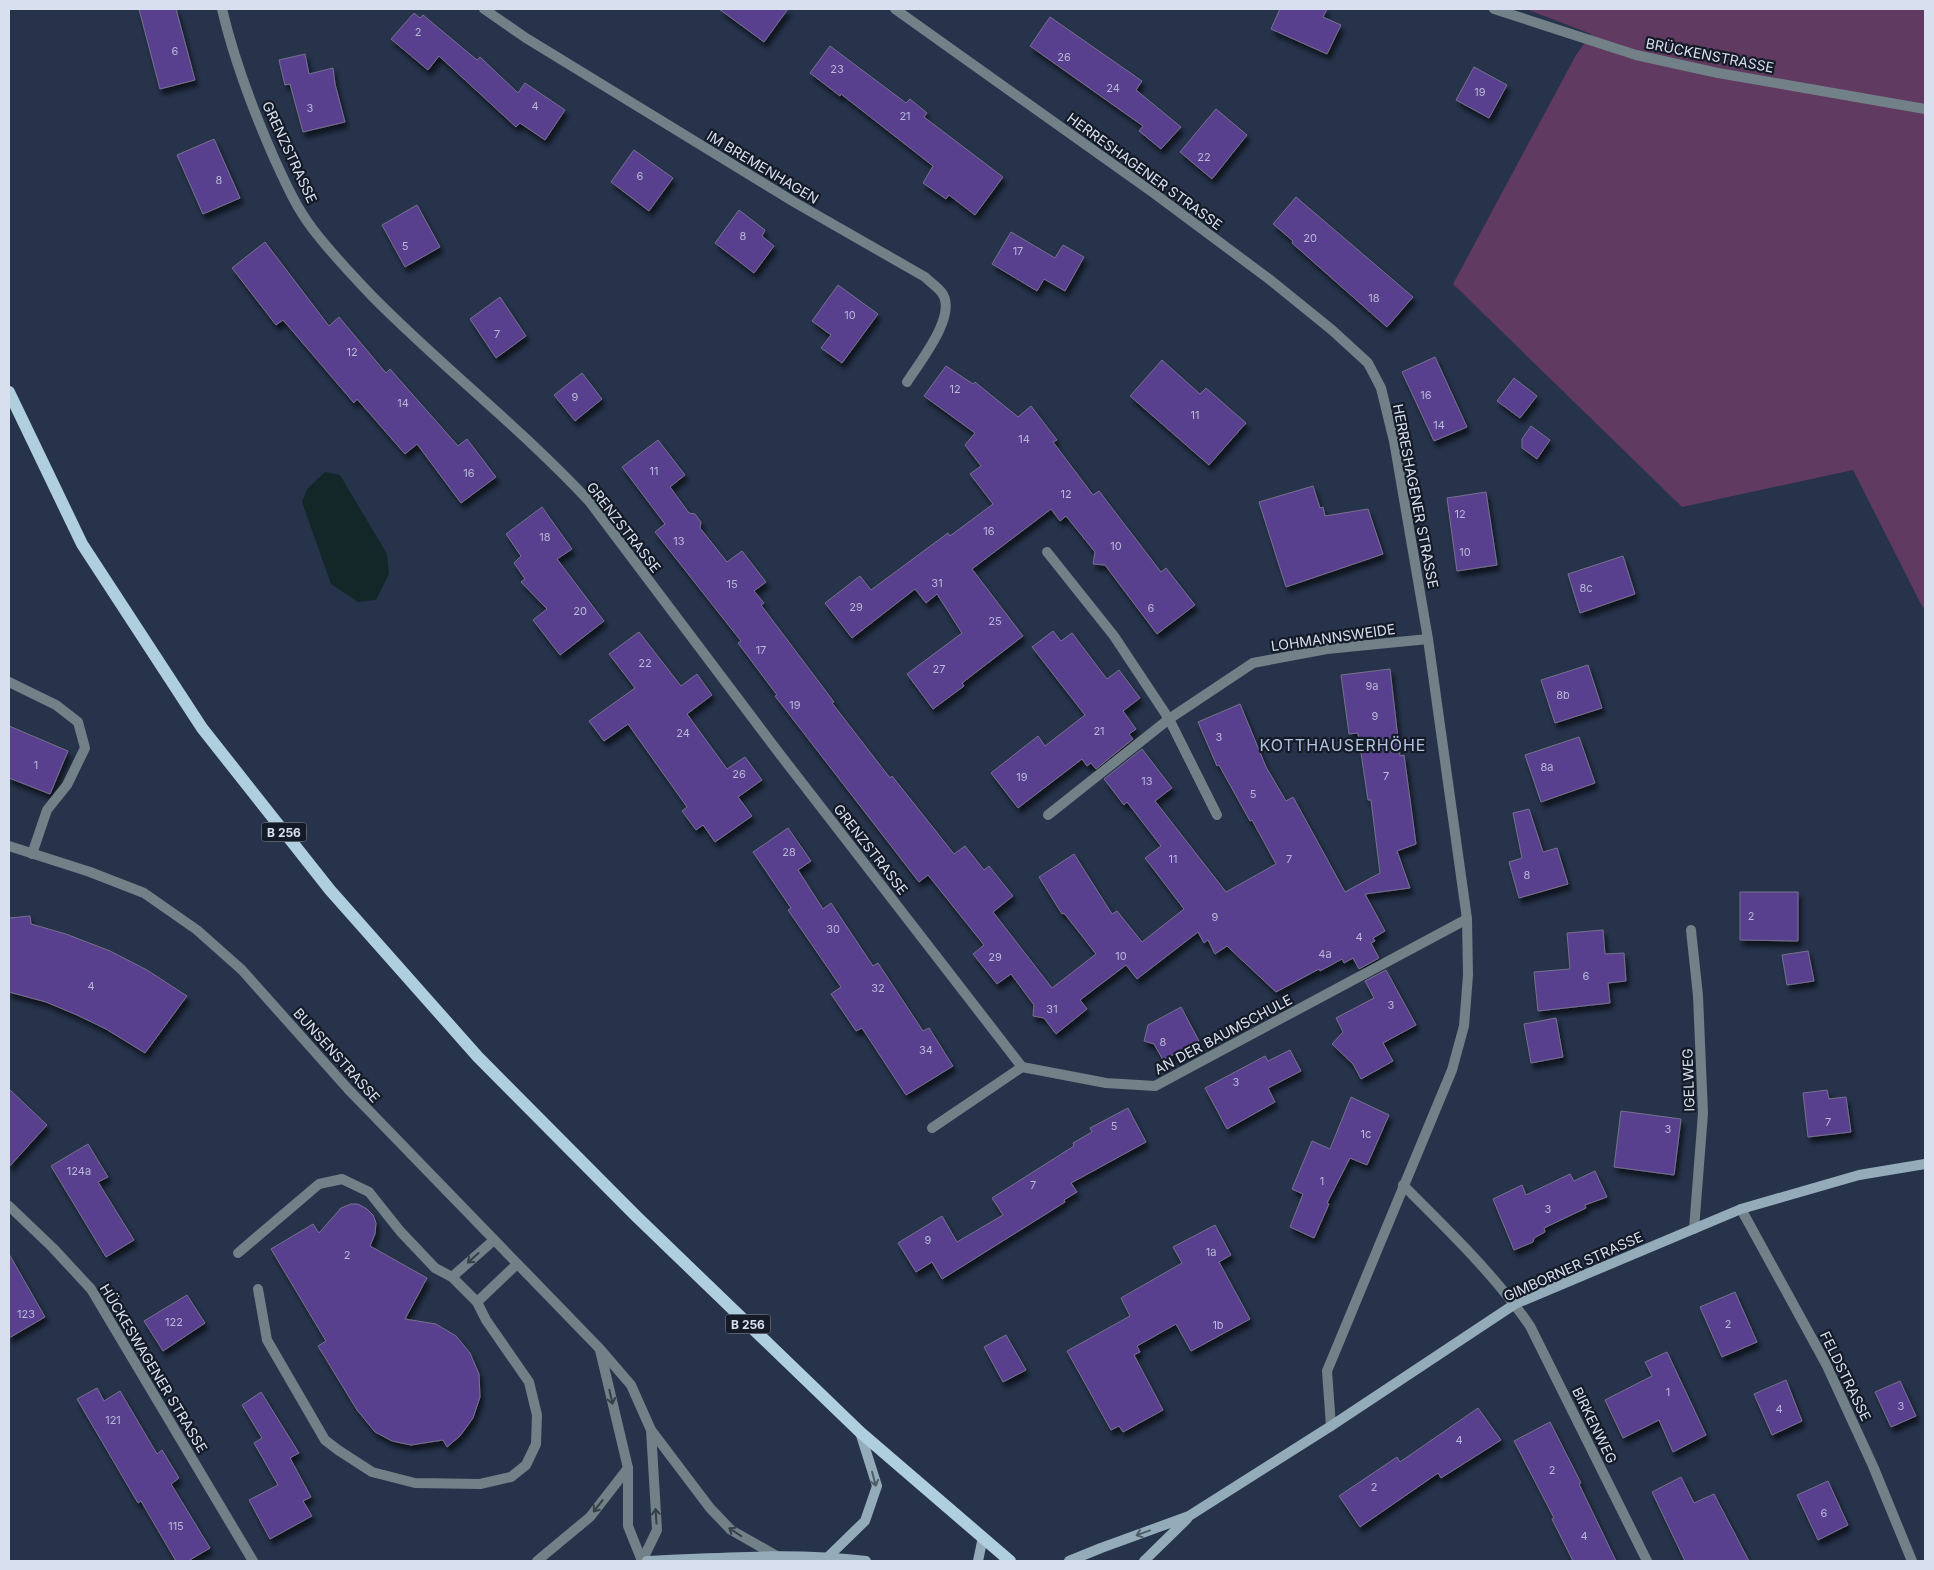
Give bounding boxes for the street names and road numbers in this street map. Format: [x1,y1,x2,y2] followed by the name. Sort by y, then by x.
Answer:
[1644,34,1776,76] street label: BRÜCKENSTRASSE
[259,98,321,206] street label: GRENZSTRASSE
[1064,109,1226,233] street label: HERRESHAGENER STRASSE
[704,127,822,207] street label: IM BREMENHAGEN
[1390,402,1442,590] street label: HERRESHAGENER STRASSE
[583,478,665,576] street label: GRENZSTRASSE
[1270,620,1396,654] street label: LOHMANNSWEIDE
[830,800,912,898] street label: GRENZSTRASSE
[262,822,306,842] road number: B 256
[1151,990,1295,1078] street label: AN DER BAUMSCHULE
[290,1004,384,1106] street label: BUNSENSTRASSE
[1678,1048,1698,1112] street label: IGELWEG
[1501,1228,1645,1304] street label: GIMBORNER STRASSE
[97,1281,211,1455] street label: HÜCKESWAGENER STRASSE
[726,1315,770,1334] road number: B 256
[1817,1328,1875,1424] street label: FELDSTRASSE
[1569,1384,1621,1466] street label: BIRKENWEG

